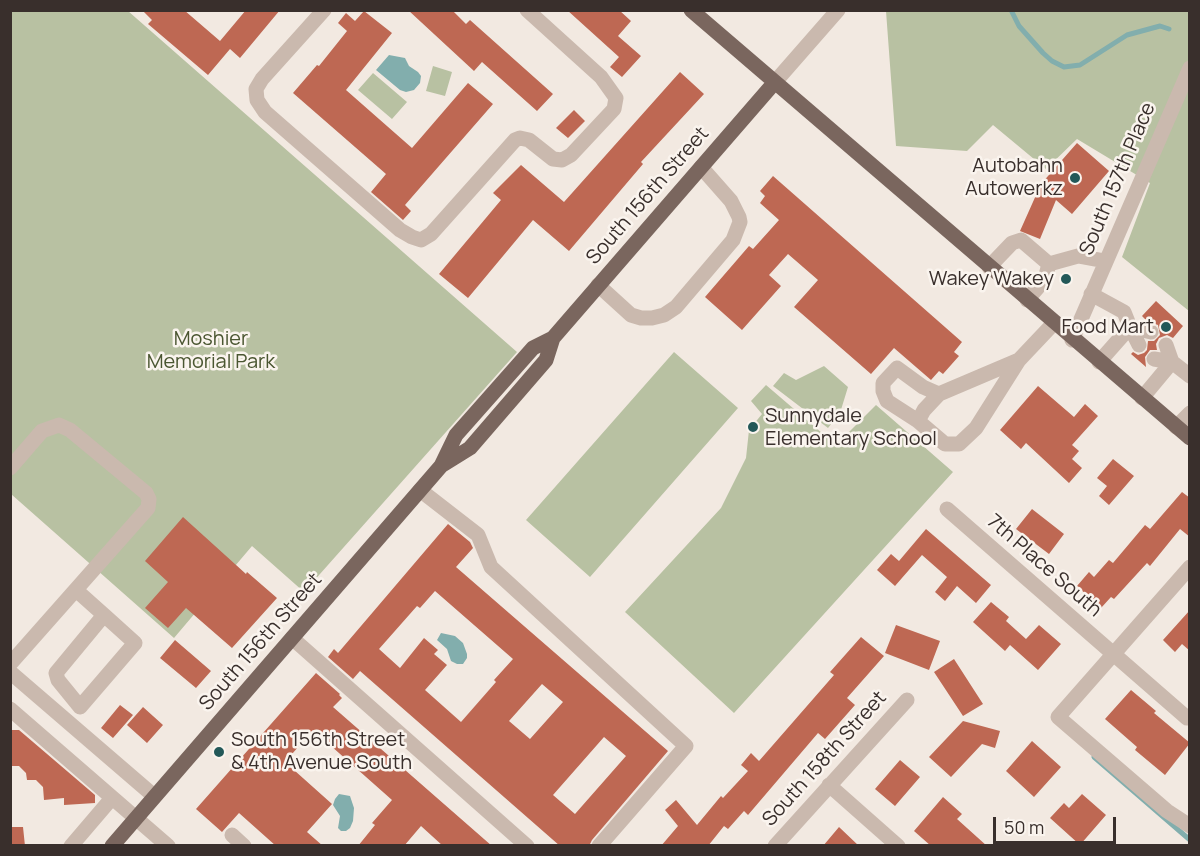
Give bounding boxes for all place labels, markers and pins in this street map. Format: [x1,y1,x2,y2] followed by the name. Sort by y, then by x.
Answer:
[965,154,1063,201] place label: Autobahn Autowerkz
[1068,171,1082,185] marker: Autobahn Autowerkz
[929,267,1054,291] place label: Wakey Wakey
[1059,272,1073,286] marker: Wakey Wakey
[1062,315,1154,339] place label: Food Mart
[1159,320,1173,334] marker: Food Mart
[765,404,937,451] place label: Sunnydale Elementary School
[746,420,760,434] marker: Sunnydale Elementary School
[231,728,412,775] place label: South 156th Street & 4th Avenue South
[212,745,226,759] marker: South 156th Street & 4th Avenue South

